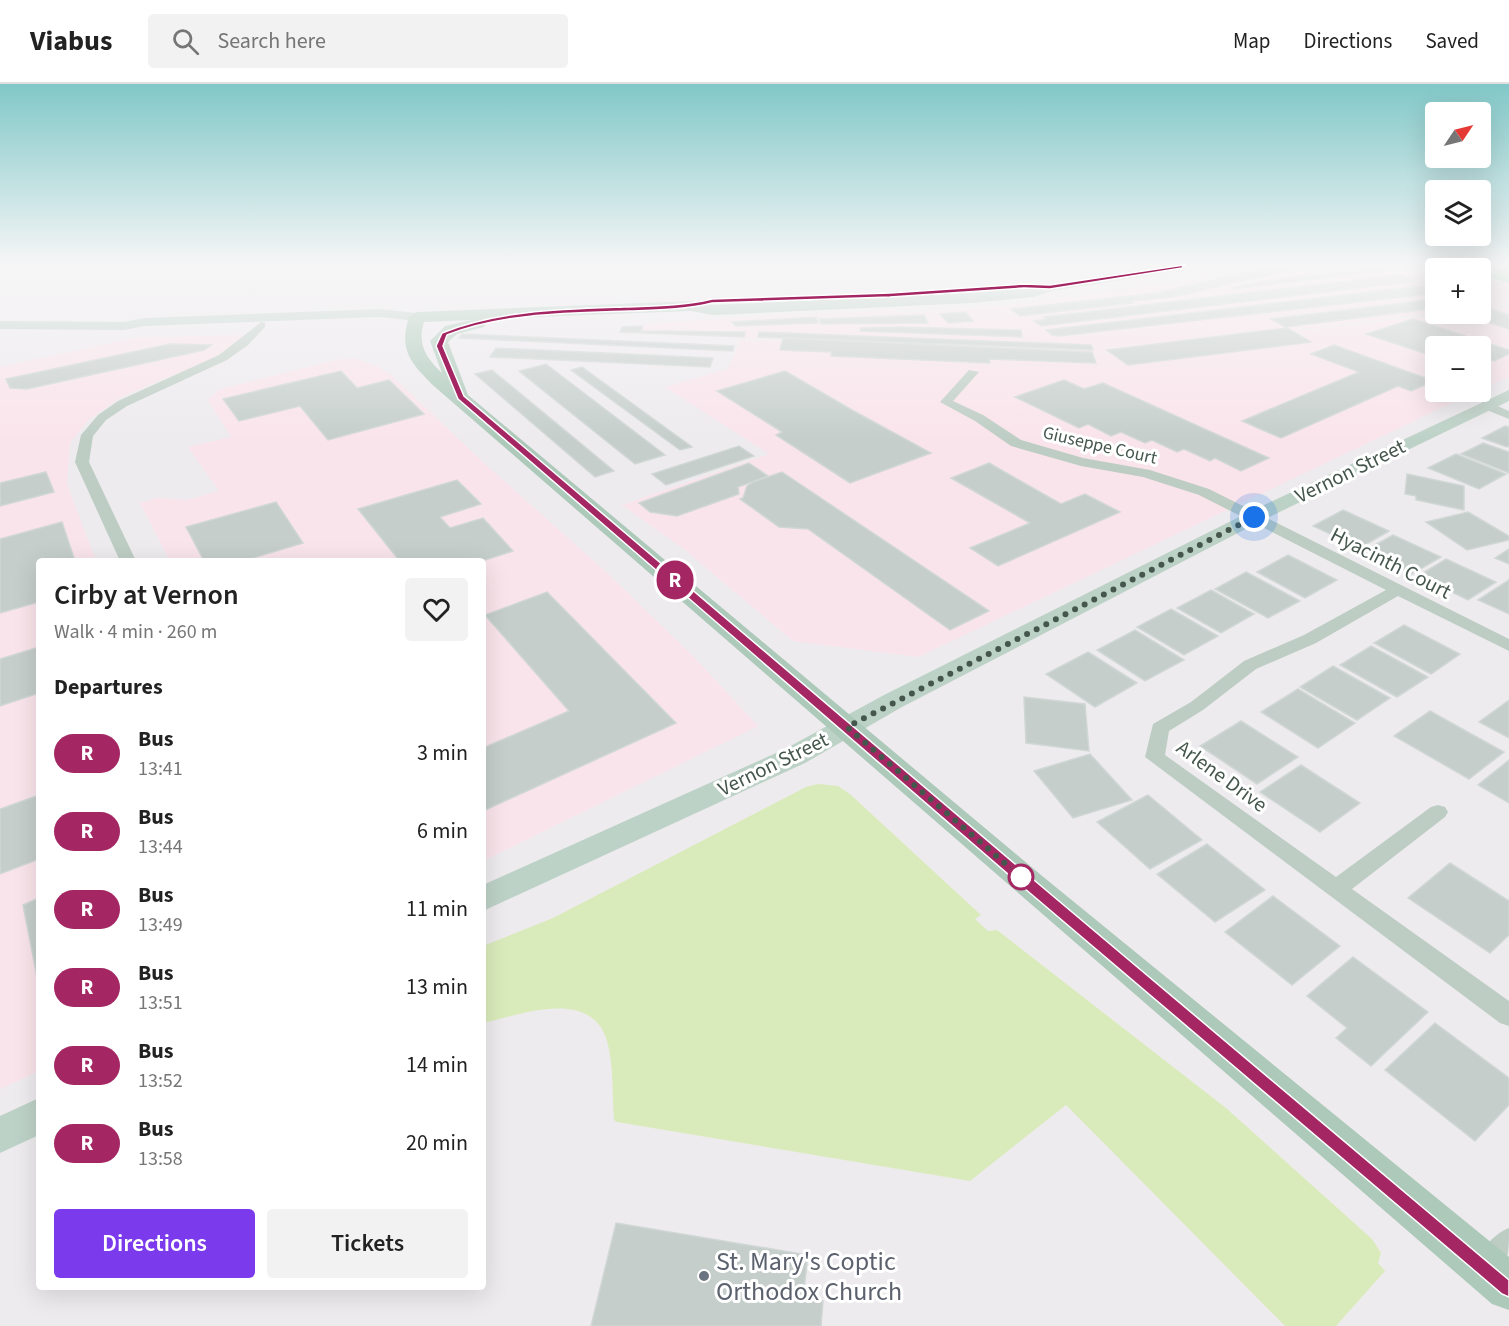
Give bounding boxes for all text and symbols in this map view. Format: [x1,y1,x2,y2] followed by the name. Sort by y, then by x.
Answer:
[148,14,568,68] search box
[30,21,112,61] text: Viabus
[169,25,202,58] icon: search
[217,25,326,57] text: Search here
[1233,26,1271,56] text: Map
[1304,26,1392,56] text: Directions
[1425,26,1479,56] text: Saved
[1425,102,1491,168] north arrow
[1425,102,1491,402] map controls
[1425,180,1491,246] button: layers
[1425,258,1491,324] button: +
[1425,336,1491,402] button: −
[1040,420,1159,471] street label: Giuseppe Court
[1290,431,1410,511] street label: Vernon Street
[1239,502,1269,532] your location
[1325,520,1457,606] street label: Hyacinth Court
[656,560,694,600] line badge: R
[669,565,681,595] text: R
[54,575,239,615] text: Cirby at Vernon
[405,578,468,641] button: heart
[54,618,217,646] text: Walk · 4 min · 260 m
[54,671,163,703] text: Departures
[138,723,174,755] text: Bus
[713,724,833,804] street label: Vernon Street
[1170,733,1274,819] street label: Arlene Drive
[417,737,468,769] text: 3 min
[81,738,93,768] text: R
[138,755,183,783] text: 13:41
[138,801,174,833] text: Bus
[417,815,468,847] text: 6 min
[81,816,93,846] text: R
[138,833,183,861] text: 13:44
[1008,864,1034,890] unlabelled marker
[138,879,174,911] text: Bus
[406,893,468,925] text: 11 min
[81,894,93,924] text: R
[138,911,183,939] text: 13:49
[138,957,174,989] text: Bus
[406,971,468,1003] text: 13 min
[81,972,93,1002] text: R
[138,989,183,1017] text: 13:51
[138,1035,174,1067] text: Bus
[406,1049,468,1081] text: 14 min
[81,1050,93,1080] text: R
[138,1067,183,1095] text: 13:52
[138,1113,174,1145] text: Bus
[406,1127,468,1159] text: 20 min
[81,1128,93,1158] text: R
[138,1145,183,1173] text: 13:58
[54,1209,255,1278] button: Directions
[267,1209,468,1278] button: Tickets
[716,1243,902,1310] place label: St. Mary's Coptic Orthodox Church
[697,1269,711,1283] marker: St. Mary's Coptic Orthodox Church

